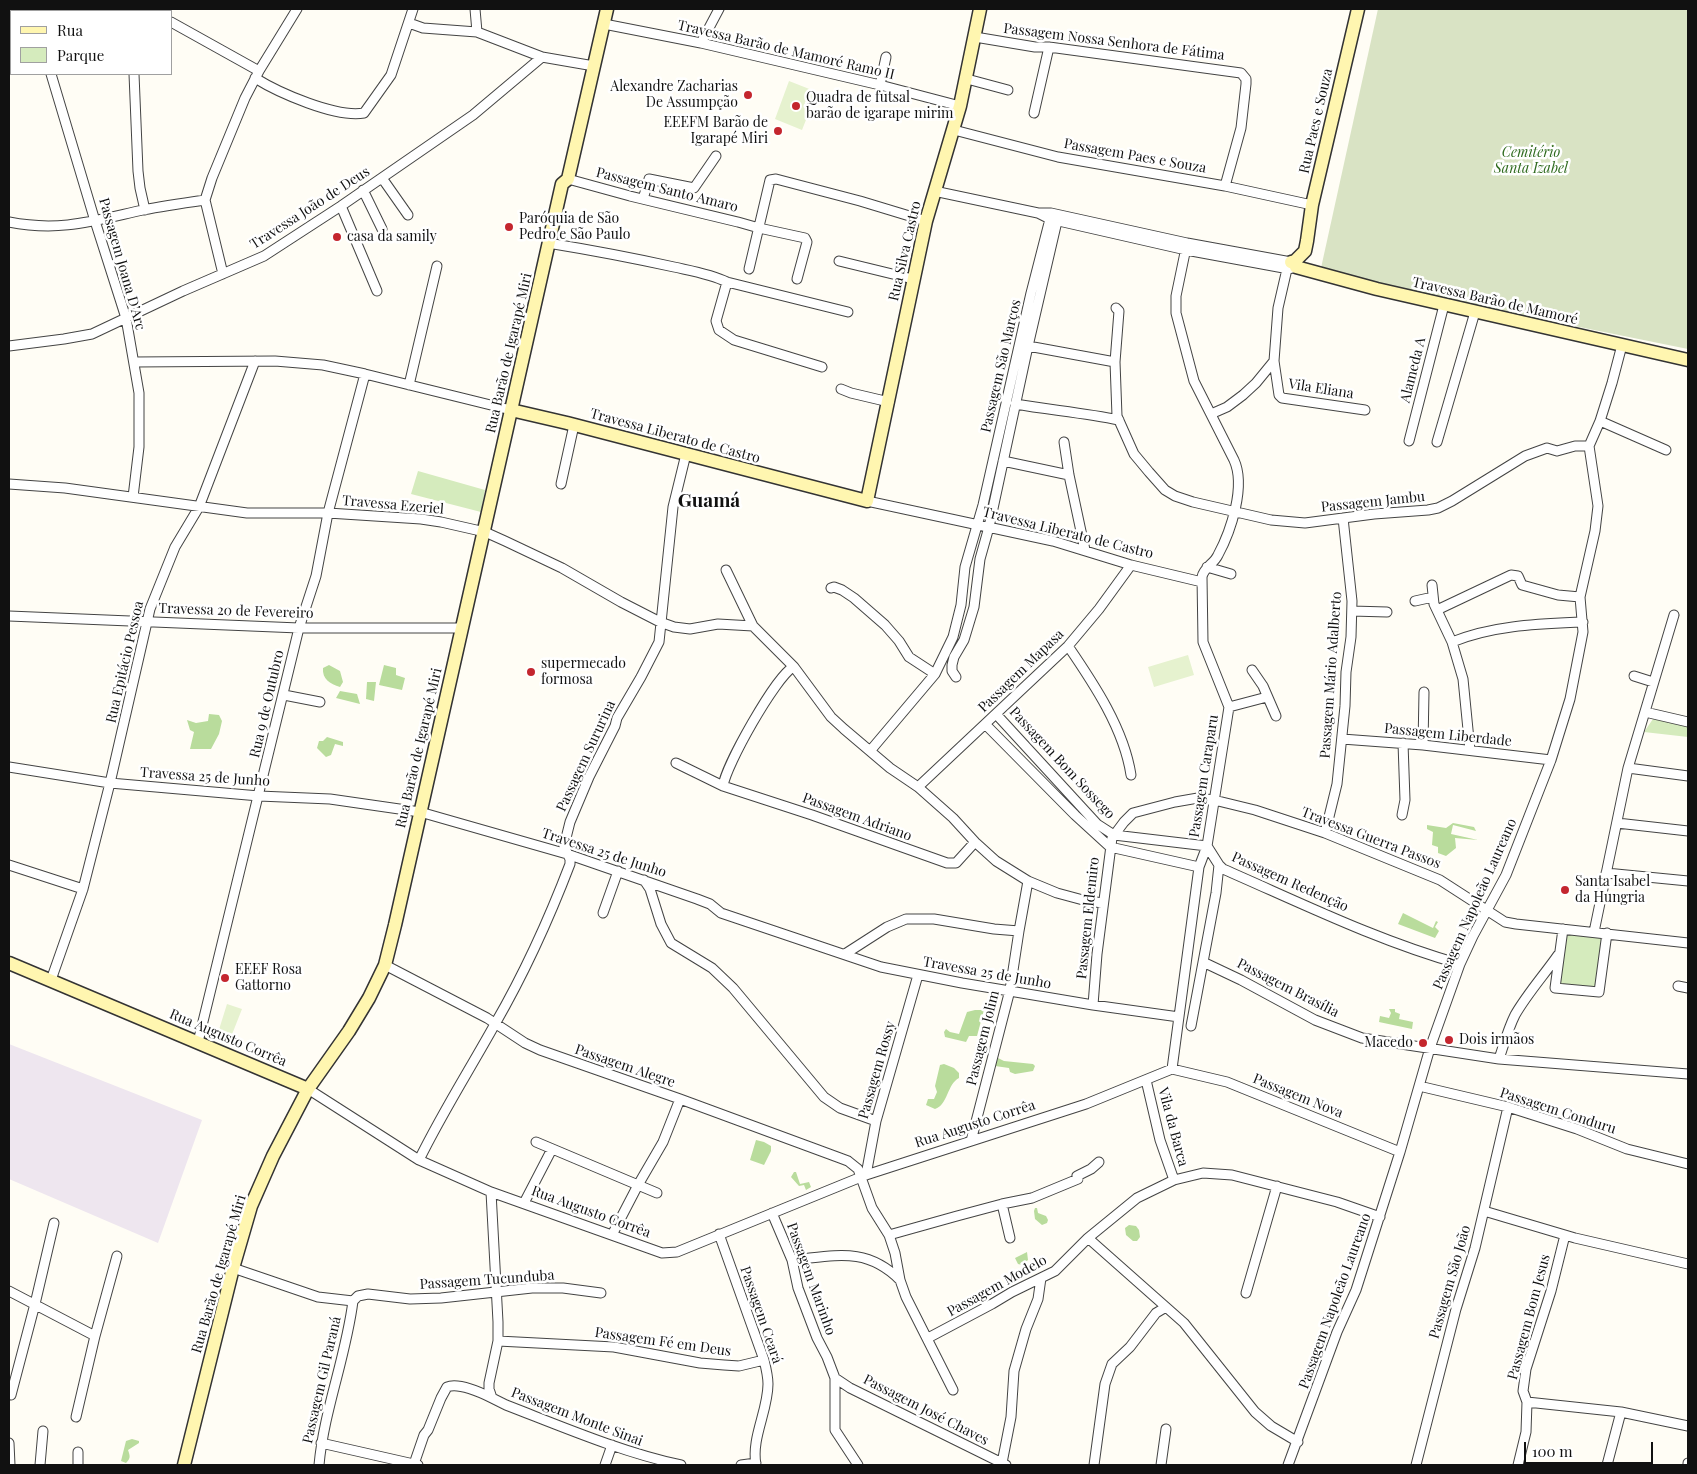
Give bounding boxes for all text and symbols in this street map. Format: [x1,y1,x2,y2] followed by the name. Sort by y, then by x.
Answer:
[10,10,172,75] legend
[676,17,896,83] street label: Travessa Barão de Mamoré Ramo II
[57,20,83,40] text: Rua
[1003,20,1225,64] street label: Passagem Nossa Senhora de Fátima
[57,45,104,65] text: Parque
[1296,67,1336,175] street label: Rua Paes e Souza
[610,79,738,111] place label: Alexandre Zacharias De Assumpção
[742,89,754,101] marker: Alexandre Zacharias De Assumpção
[806,90,953,122] place label: Quadra de futsal barão de igarape mirim
[790,100,802,112] marker: Quadra de futsal barão de igarape mirim
[664,115,768,148] place label: EEEFM Barão de Igarapé Miri
[772,125,784,137] marker: EEEFM Barão de Igarapé Miri
[1063,135,1207,177] street label: Passagem Paes e Souza
[1494,145,1568,178] park label: Cemitério Santa Izabel
[247,163,373,253] street label: Travessa João de Deus
[594,164,740,216] street label: Passagem Santo Amaro
[95,196,149,332] street label: Passagem Joana D’Arc
[885,199,925,303] street label: Rua Silva Castro
[519,211,630,243] place label: Paróquia de São Pedro e São Paulo
[503,221,515,233] marker: Paróquia de São Pedro e São Paulo
[347,229,437,245] place label: casa da samily
[331,231,343,243] marker: casa da samily
[482,271,536,435] street label: Rua Barão de Igarapé Miri
[1410,274,1580,328] street label: Travessa Barão de Mamoré
[977,298,1025,434] street label: Passagem São Marços
[1397,336,1429,404] street label: Alameda A
[1287,376,1355,402] street label: Vila Eliana
[588,405,762,467] street label: Travessa Liberato de Castro
[1320,488,1426,516] street label: Passagem Jambu
[678,490,740,512] district label: Guamá
[341,492,445,518] street label: Travessa Ezeriel
[981,504,1155,562] street label: Travessa Liberato de Castro
[1317,591,1345,759] street label: Passagem Mário Adalberto
[103,599,147,725] street label: Rua Epitácio Pessoa
[158,600,314,622] street label: Travessa 20 de Fevereiro
[975,626,1067,716] street label: Passagem Mapasa
[246,648,288,760] street label: Rua 9 de Outubro
[541,656,626,689] place label: supermecado formosa
[392,666,446,830] street label: Rua Barão de Igarapé Miri
[525,666,537,678] marker: supermecado formosa
[553,698,619,814] street label: Passagem Sururina
[1006,704,1118,822] street label: Passagem Bom Sossego
[1186,713,1222,839] street label: Passagem Caraparu
[1383,720,1513,750] street label: Passagem Liberdade
[140,764,270,790] street label: Travessa 25 de Junho
[800,789,914,845] street label: Passagem Adriano
[1299,804,1443,872] street label: Travessa Guerra Passos
[1430,816,1520,992] street label: Passagem Napoleão Laureano
[540,825,668,881] street label: Travessa 25 de Junho
[1229,849,1351,915] street label: Passagem Redenção
[1073,856,1103,980] street label: Passagem Eldemiro
[1575,874,1650,906] place label: Santa Isabel da Hungria
[1559,884,1571,896] marker: Santa Isabel da Hungria
[921,953,1053,993] street label: Travessa 25 de Junho
[1234,955,1342,1021] street label: Passagem Brasília
[235,962,302,994] place label: EEEF Rosa Gattorno
[219,972,231,984] marker: EEEF Rosa Gattorno
[963,989,1003,1087] street label: Passagem Jolim
[167,1006,289,1070] street label: Rua Augusto Corrêa
[855,1019,899,1121] street label: Passagem Rossy
[1459,1032,1534,1048] place label: Dois irmãos
[1443,1034,1455,1046] marker: Dois irmãos
[1364,1035,1413,1051] place label: Macedo
[1417,1037,1429,1049] marker: Macedo
[573,1041,677,1091] street label: Passagem Alegre
[1250,1070,1346,1122] street label: Passagem Nova
[1498,1084,1618,1138] street label: Passagem Conduru
[1154,1086,1192,1168] street label: Vila da Barca
[913,1097,1037,1151] street label: Rua Augusto Corrêa
[529,1183,653,1241] street label: Rua Augusto Corrêa
[188,1193,250,1355] street label: Rua Barão de Igarapé Miri
[1295,1211,1375,1391] street label: Passagem Napoleão Laureano
[783,1220,839,1338] street label: Passagem Marinho
[1426,1223,1474,1341] street label: Passagem São João
[944,1252,1050,1320] street label: Passagem Modelo
[1504,1252,1554,1382] street label: Passagem Bom Jesus
[737,1264,785,1366] street label: Passagem Ceará
[419,1267,555,1293] street label: Passagem Tucunduba
[299,1315,345,1445] street label: Passagem Gil Paraná
[594,1324,732,1360] street label: Passagem Fé em Deus
[861,1371,991,1449] street label: Passagem José Chaves
[509,1384,645,1450] street label: Passagem Monte Sinai
[1527,1432,1656,1464] scale bar
[1532,1441,1573,1461] text: 100 m

